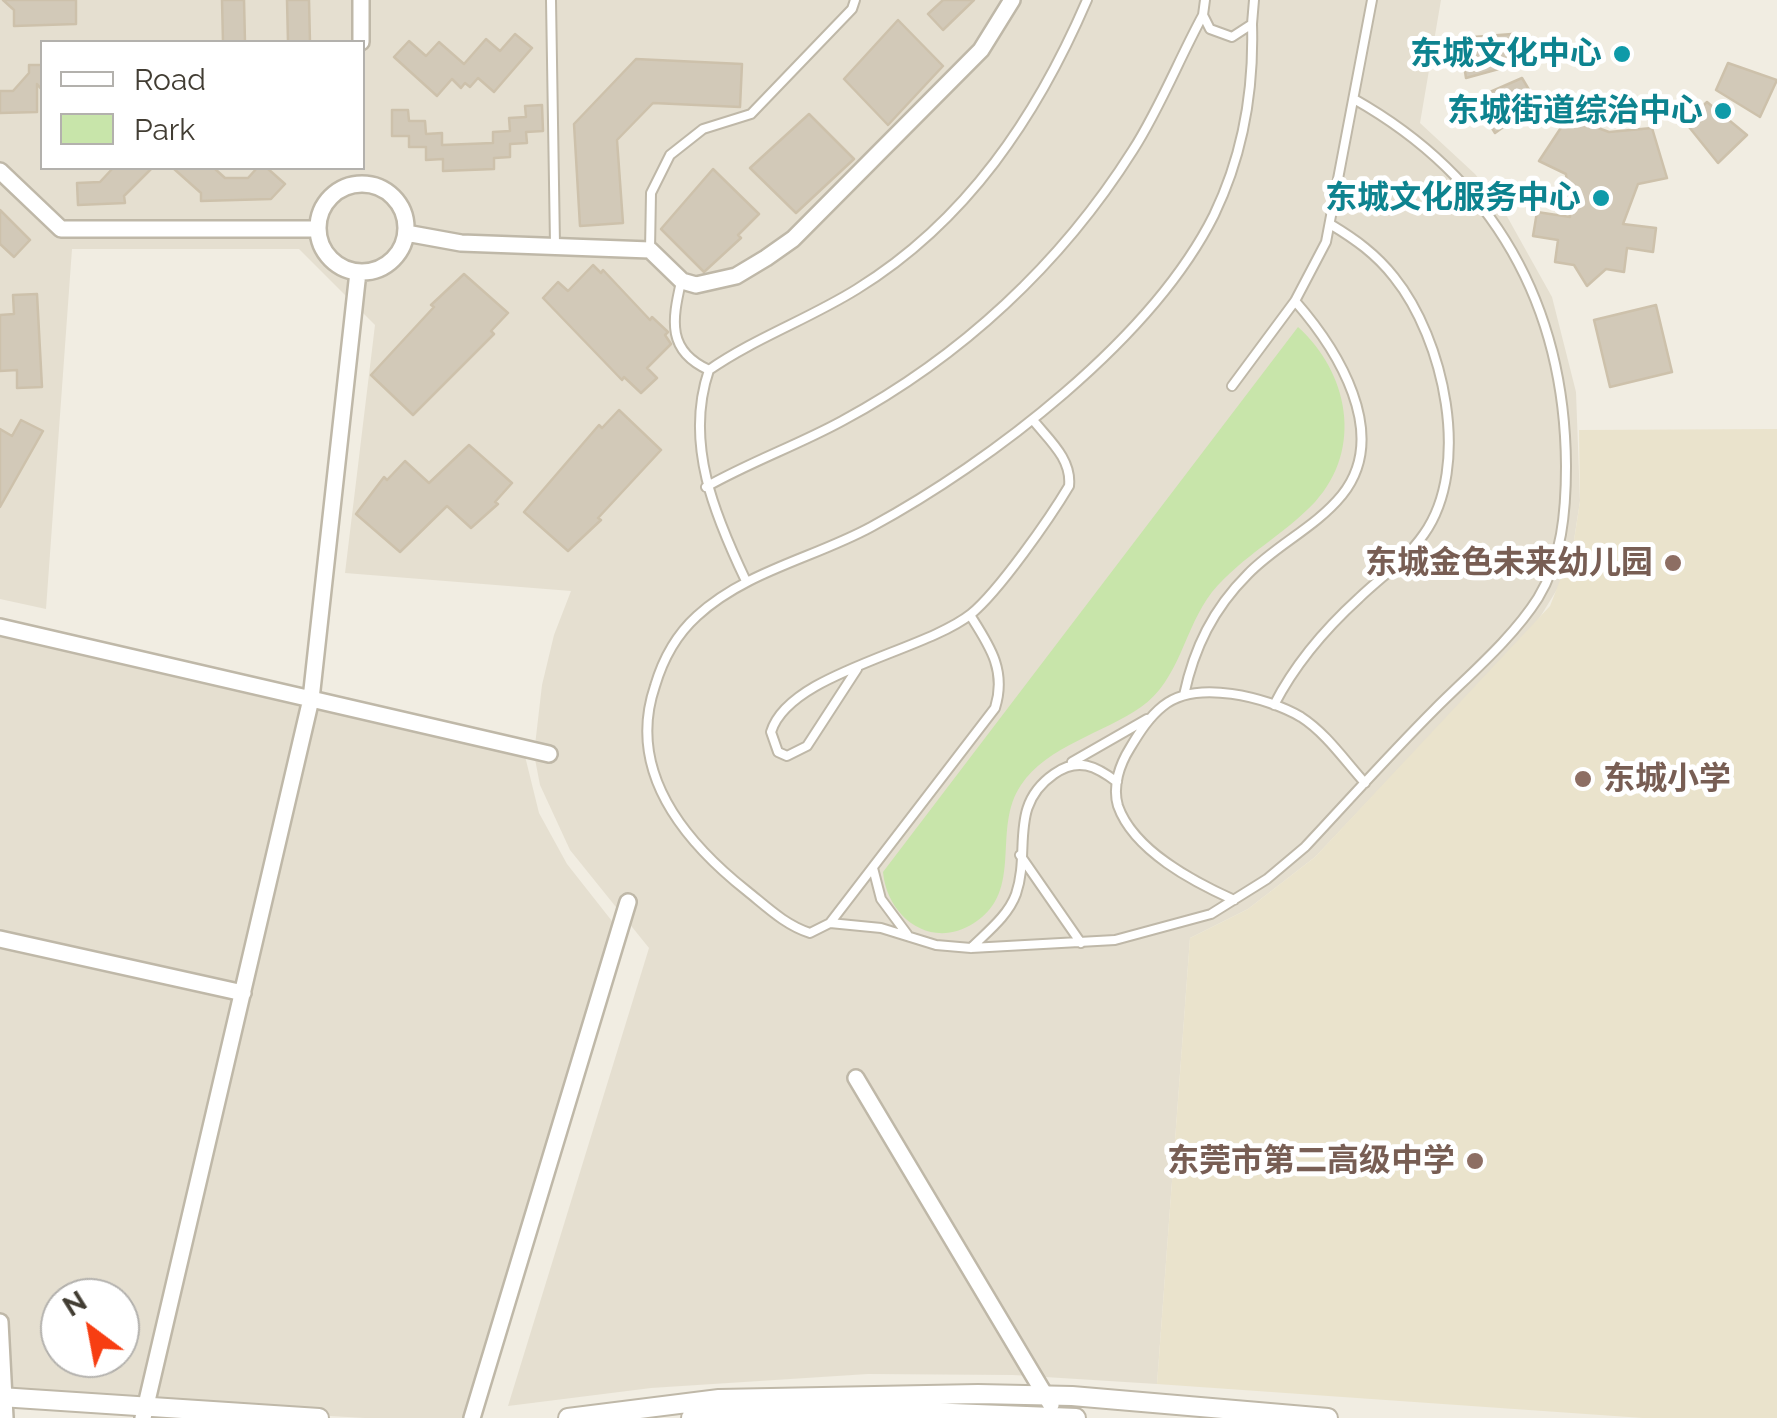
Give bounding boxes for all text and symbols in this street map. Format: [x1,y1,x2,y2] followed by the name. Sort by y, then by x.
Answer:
[1410,35,1602,73] place label: 东城文化中心
[40,40,365,170] legend
[1611,43,1633,65] marker: 东城文化中心
[134,62,206,97] text: Road
[1447,92,1703,130] place label: 东城街道综治中心
[1712,100,1734,122] marker: 东城街道综治中心
[134,112,195,147] text: Park
[1325,179,1581,217] place label: 东城文化服务中心
[1590,187,1612,209] marker: 东城文化服务中心
[1365,544,1653,582] place label: 东城金色未来幼儿园
[1662,552,1684,574] marker: 东城金色未来幼儿园
[1603,760,1731,798] place label: 东城小学
[1572,768,1594,790] marker: 东城小学
[1167,1142,1455,1180] place label: 东莞市第二高级中学
[1464,1150,1486,1172] marker: 东莞市第二高级中学
[40,1278,140,1378] north arrow
[57,1284,93,1323] text: N

